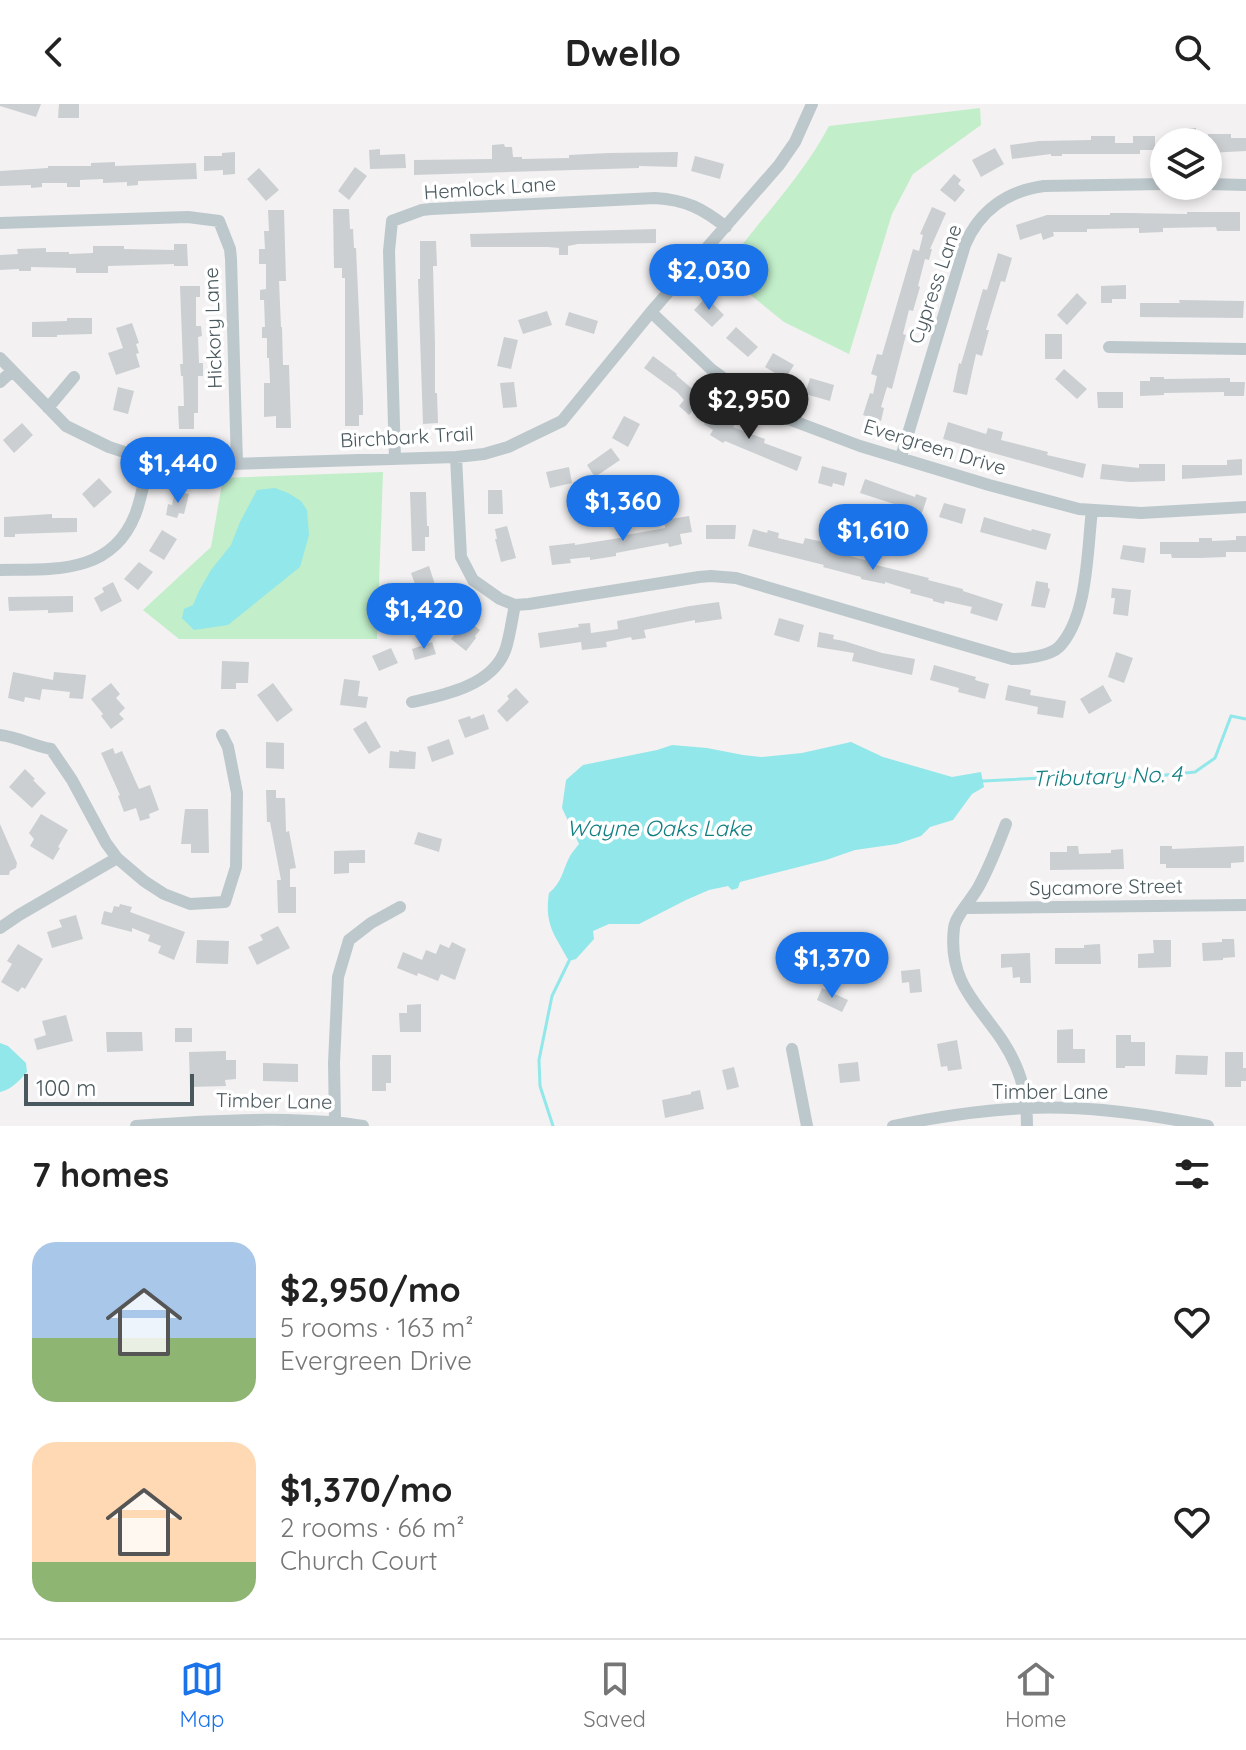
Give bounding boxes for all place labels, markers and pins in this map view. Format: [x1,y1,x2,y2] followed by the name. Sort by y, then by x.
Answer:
[644,244,774,312] pin: $2,030
[684,373,814,441] pin: $2,950
[113,437,243,505] pin: $1,440
[558,475,688,543] pin: $1,360
[808,504,938,572] pin: $1,610
[359,583,489,651] pin: $1,420
[767,932,897,1000] pin: $1,370

